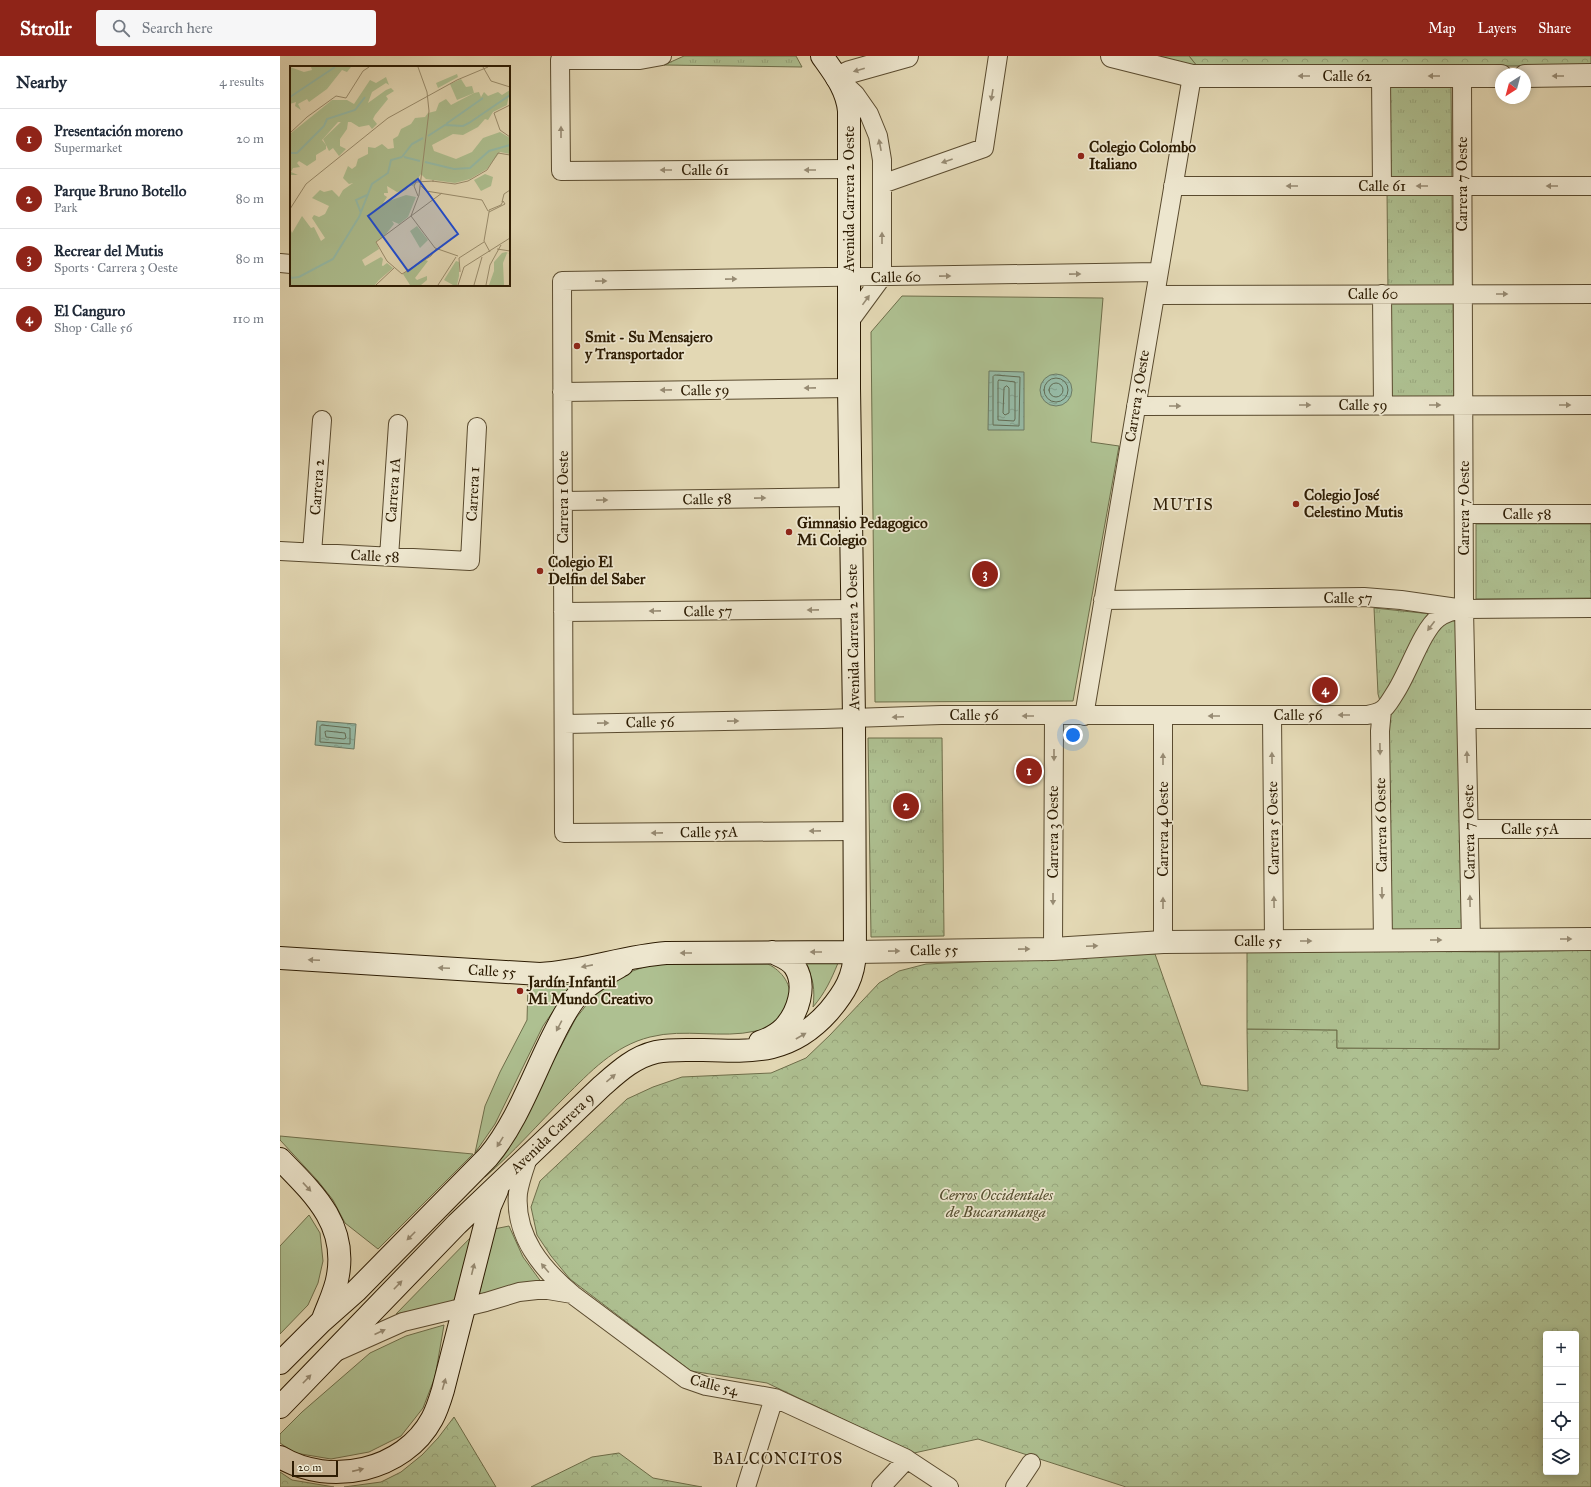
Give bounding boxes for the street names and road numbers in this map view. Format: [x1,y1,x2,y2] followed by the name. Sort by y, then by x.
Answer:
[1322,67,1372,85] street label: Calle 62
[840,126,858,273] street label: Avenida Carrera 2 Oeste
[1453,136,1471,232] street label: Carrera 7 Oeste
[681,161,729,179] street label: Calle 61
[1358,177,1406,195] street label: Calle 61
[871,268,921,286] street label: Calle 60
[1348,285,1398,303] street label: Calle 60
[1121,349,1153,443] street label: Carrera 3 Oeste
[680,381,730,399] street label: Calle 59
[1338,396,1388,414] street label: Calle 59
[554,450,572,544] street label: Carrera 1 Oeste
[382,457,404,523] street label: Carrera 1A
[306,458,328,516] street label: Carrera 2
[1455,460,1473,556] street label: Carrera 7 Oeste
[463,466,483,522] street label: Carrera 1
[682,490,732,508] street label: Calle 58
[1502,505,1552,523] street label: Calle 58
[350,546,400,566] street label: Calle 58
[843,564,863,711] street label: Avenida Carrera 2 Oeste
[1323,589,1373,607] street label: Calle 57
[683,602,733,620] street label: Calle 57
[950,706,1000,724] street label: Calle 56
[1274,706,1324,724] street label: Calle 56
[625,713,676,731] street label: Calle 56
[1371,777,1391,873] street label: Carrera 6 Oeste
[1154,781,1172,877] street label: Carrera 4 Oeste
[1263,781,1283,875] street label: Carrera 5 Oeste
[1459,784,1479,880] street label: Carrera 7 Oeste
[1044,785,1062,879] street label: Carrera 3 Oeste
[1501,820,1559,838] street label: Calle 55A
[680,822,738,842] street label: Calle 55A
[1234,932,1282,950] street label: Calle 55
[910,941,958,959] street label: Calle 55
[468,961,516,981] street label: Calle 55
[506,1089,598,1178] street label: Avenida Carrera 9
[688,1370,741,1400] street label: Calle 54

